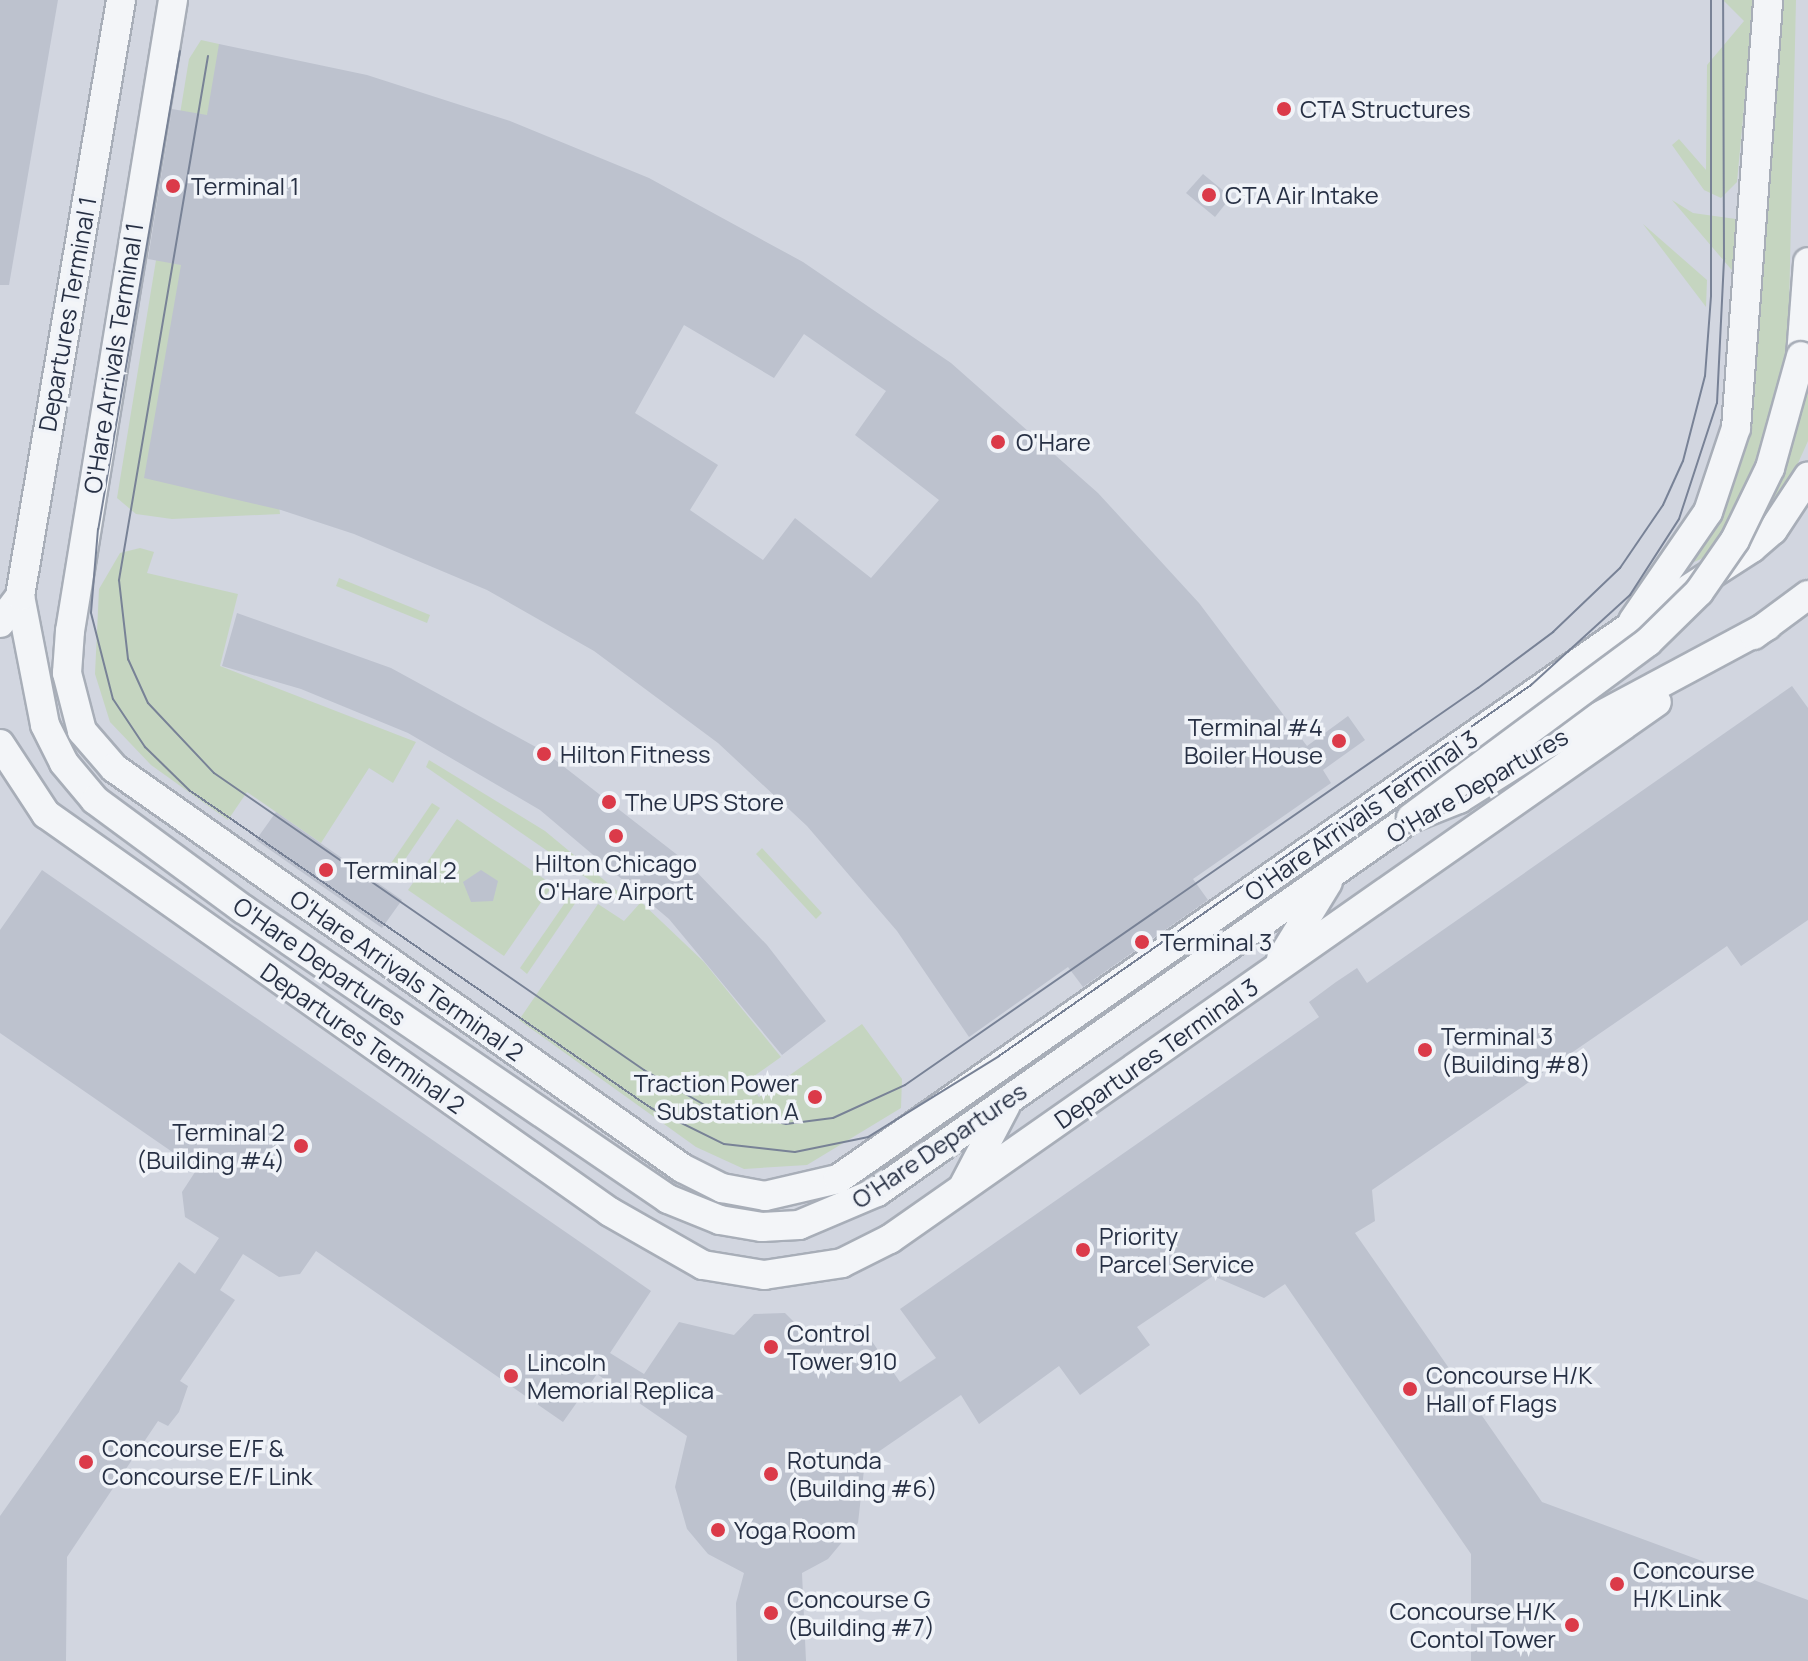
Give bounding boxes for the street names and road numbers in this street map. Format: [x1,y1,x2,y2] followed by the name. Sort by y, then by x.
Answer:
[32,194,102,434] street label: Departures Terminal 1
[77,221,149,495] street label: O'Hare Arrivals Terminal 1
[1381,721,1573,849] street label: O'Hare Departures
[1239,724,1483,906] street label: O'Hare Arrivals Terminal 3
[285,883,529,1067] street label: O'Hare Arrivals Terminal 2
[228,891,412,1031] street label: O'Hare Departures
[255,957,471,1119] street label: Departures Terminal 2
[1049,972,1263,1134] street label: Departures Terminal 3
[846,1076,1032,1214] street label: O'Hare Departures

